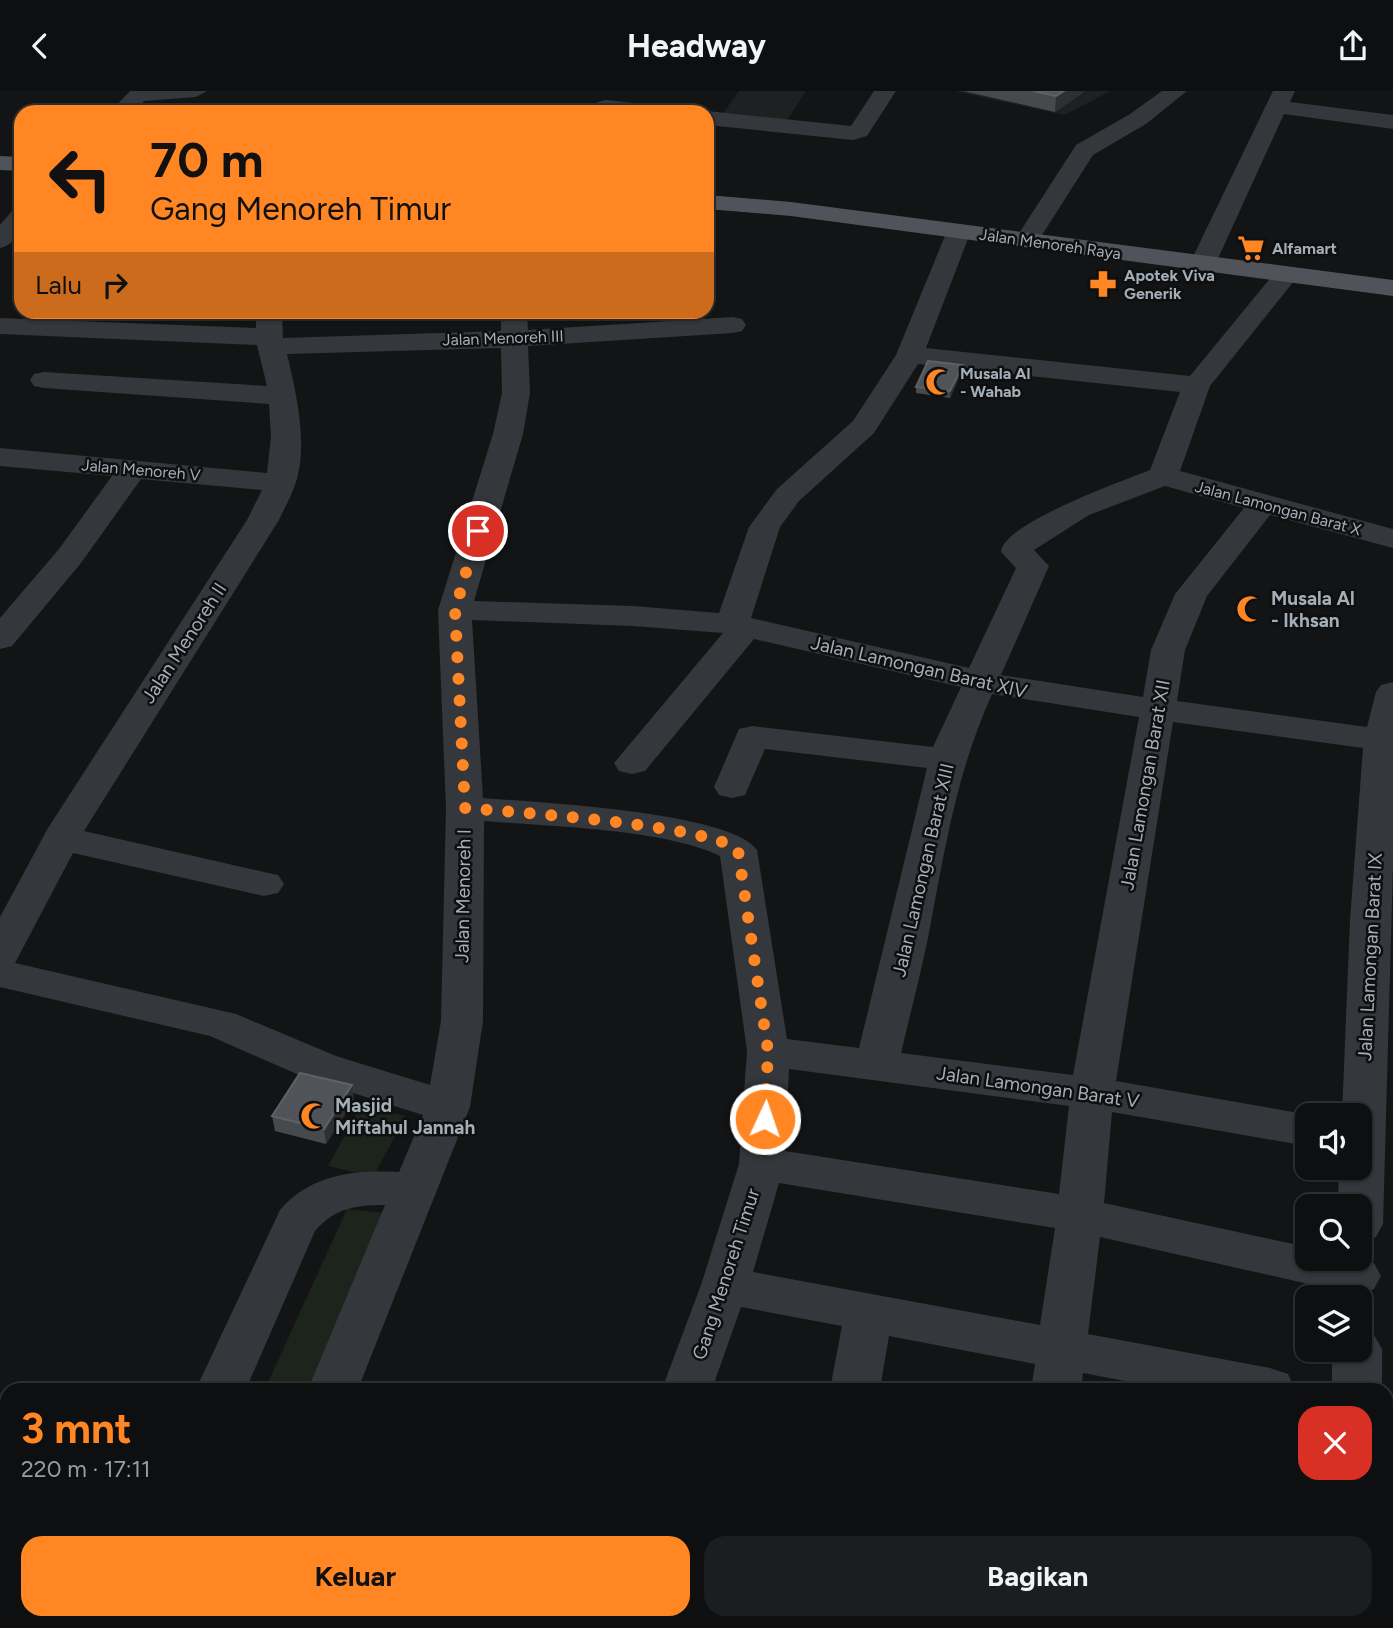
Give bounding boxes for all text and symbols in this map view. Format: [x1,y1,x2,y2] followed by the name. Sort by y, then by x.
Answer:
[21,27,59,65] icon: back
[627,27,766,65] text: Headway
[1334,27,1372,65] icon: share
[150,130,263,189] text: 70 m
[35,133,126,224] icon: left
[150,190,451,228] text: Gang Menoreh Timur
[978,225,1122,263] street label: Jalan Menoreh Raya
[1236,233,1266,263] supermarket icon: Alfamart
[1272,239,1337,258] place label: Alfamart
[96,266,134,304] icon: right
[1124,266,1215,303] place label: Apotek Viva Generik
[35,269,82,301] text: Lalu
[1088,269,1118,299] pharmacy icon: Apotek Viva Generik
[442,326,564,350] street label: Jalan Menoreh III
[960,364,1030,401] place label: Musala Al - Wahab
[924,367,954,397] mosque icon: Musala Al - Wahab
[81,455,201,485] street label: Jalan Menoreh V
[1193,477,1363,539] street label: Jalan Lamongan Barat X
[448,501,508,561] pin
[459,512,497,550] icon: arrive
[136,578,232,708] street label: Jalan Menoreh II
[1271,587,1355,632] place label: Musala Al - Ikhsan
[1235,594,1265,624] mosque icon: Musala Al - Ikhsan
[809,631,1029,703] street label: Jalan Lamongan Barat XIV
[1115,678,1175,892] street label: Jalan Lamongan Barat XII
[887,761,959,979] street label: Jalan Lamongan Barat XIII
[450,829,476,963] street label: Jalan Menoreh I
[1353,852,1387,1062] street label: Jalan Lamongan Barat IX
[935,1061,1141,1113] street label: Jalan Lamongan Barat V
[728,1082,802,1156] position arrow
[335,1094,475,1139] place label: Masjid Miftahul Jannah
[299,1101,329,1131] mosque icon: Masjid Miftahul Jannah
[1295,1103,1372,1362] map controls
[1295,1103,1372,1180] button: sound
[687,1185,765,1363] street label: Gang Menoreh Timur
[1295,1194,1372,1271] button: search
[1295,1285,1372,1362] button: layers
[21,1403,132,1454] text: 3 mnt
[1298,1406,1372,1480] button: close
[21,1455,151,1483] text: 220 m · 17:11
[21,1536,690,1616] button: Keluar
[704,1536,1372,1616] button: Bagikan

